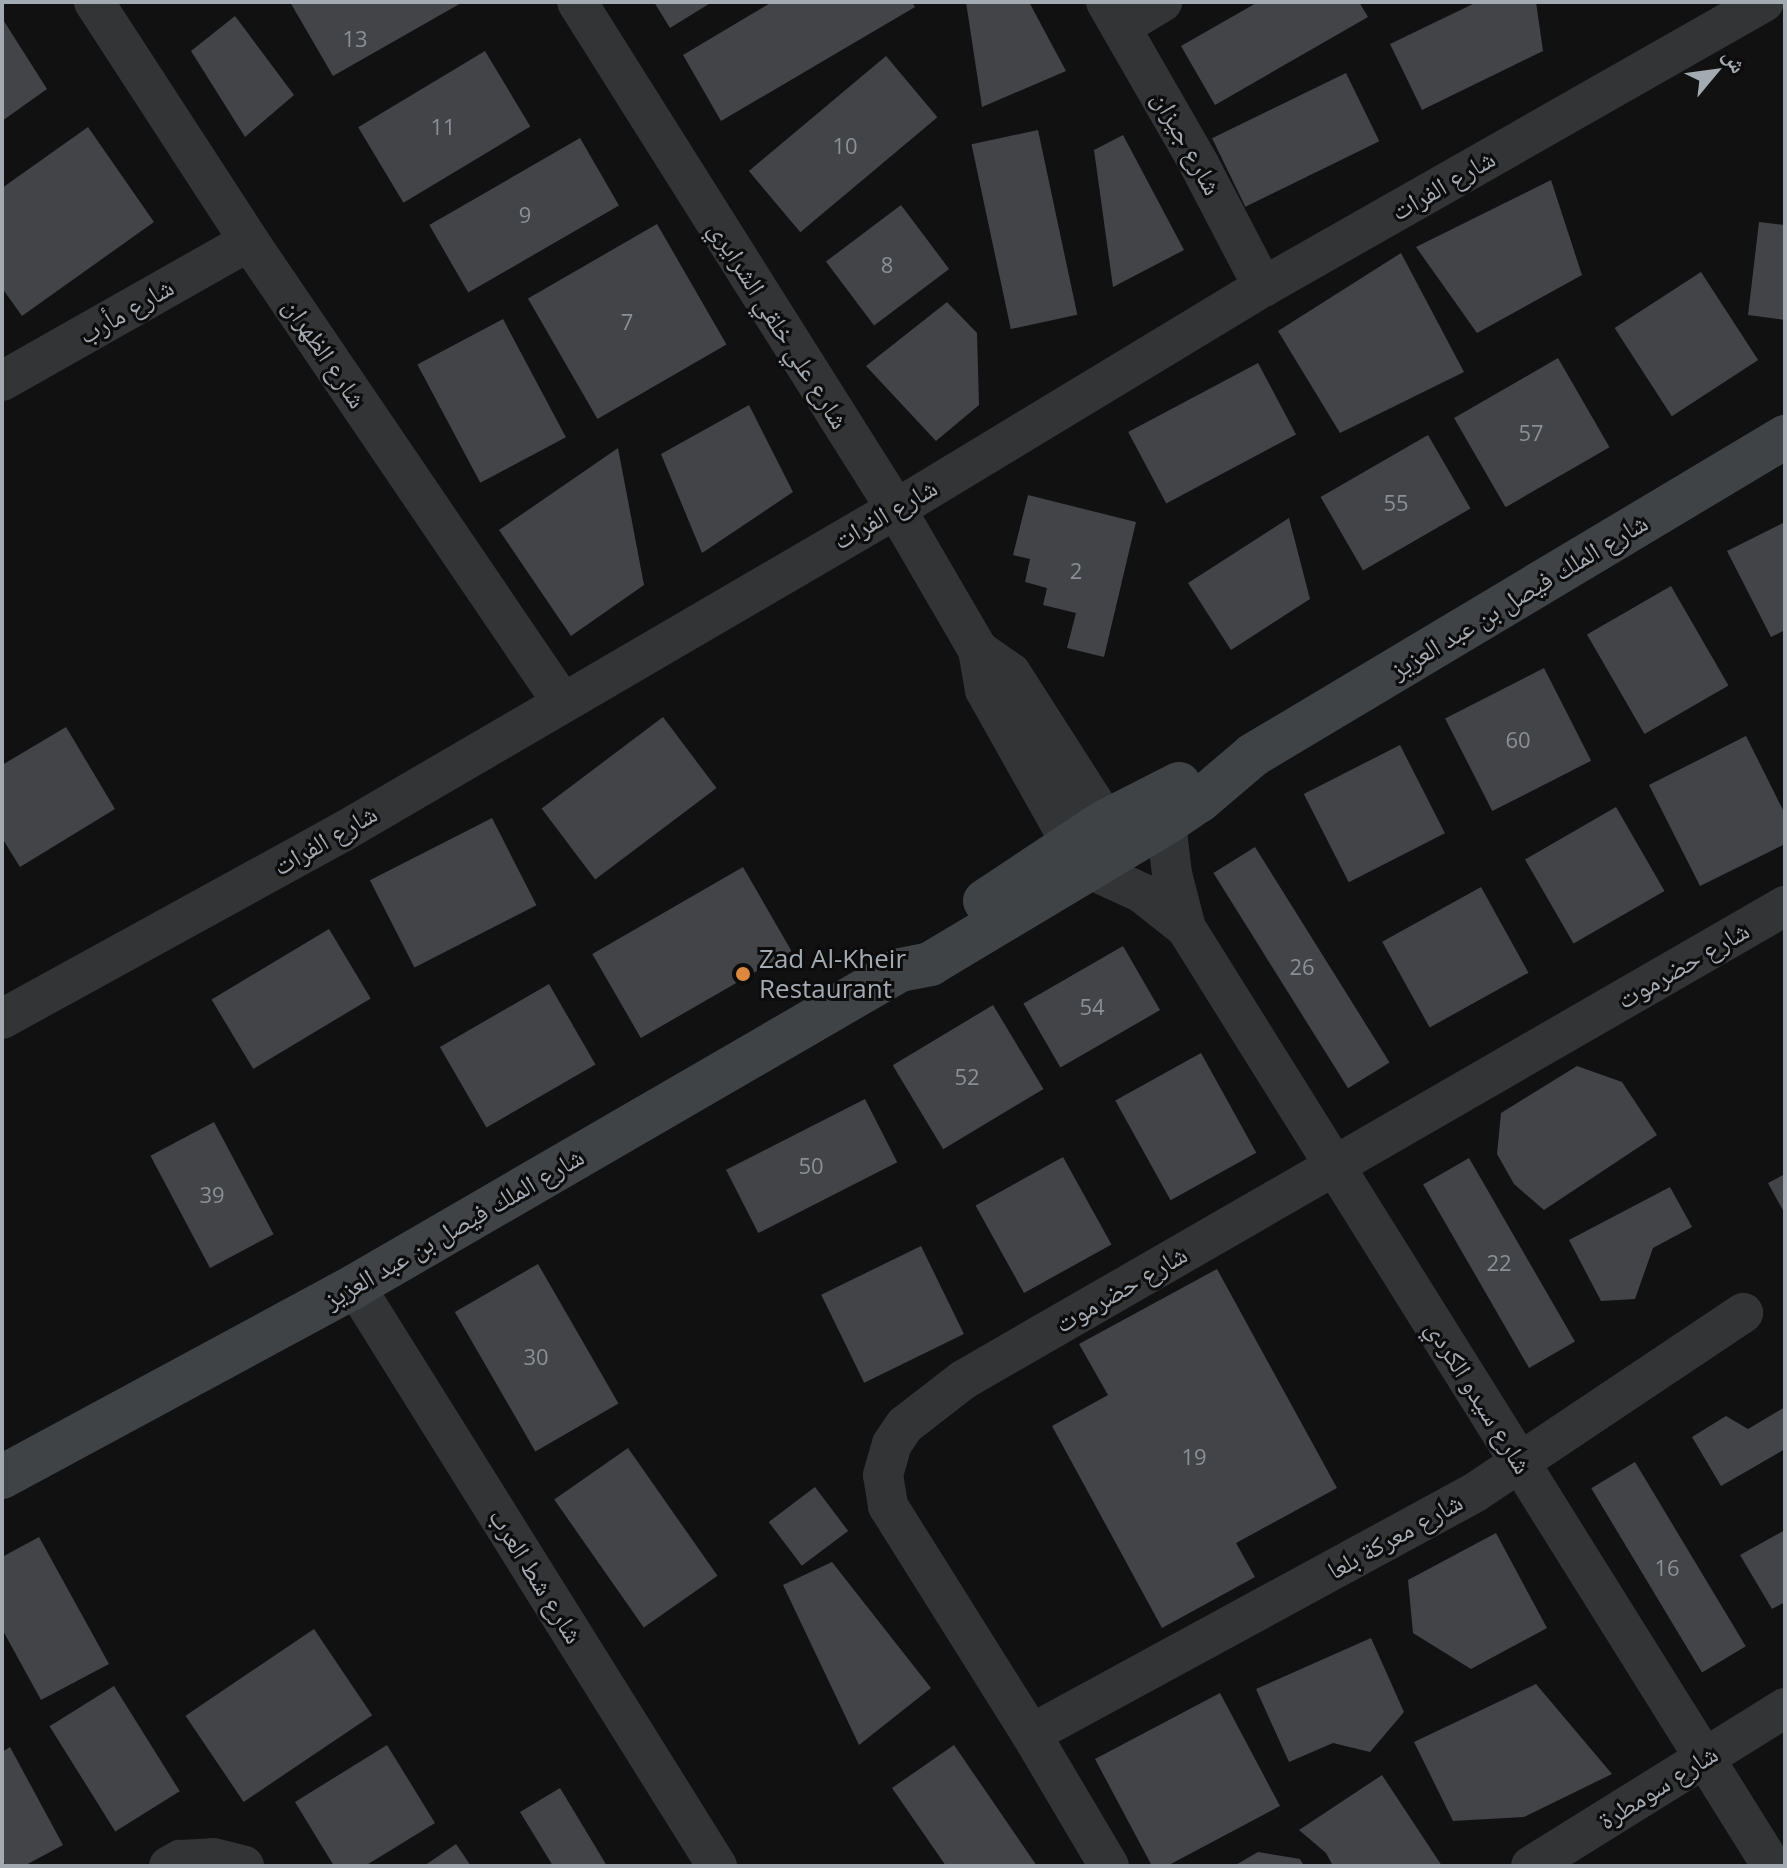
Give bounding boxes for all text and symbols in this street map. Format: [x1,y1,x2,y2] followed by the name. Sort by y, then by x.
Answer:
[342,26,368,52] house number: 13
[1675,32,1755,112] north arrow
[1717,43,1755,78] text: ش
[1146,86,1228,200] street label: شارع جيزان
[430,114,456,140] house number: 11
[832,133,858,159] house number: 10
[1386,143,1500,227] street label: شارع الفرات
[519,202,531,228] house number: 9
[702,215,856,435] street label: شارع علي خلقي الشرايري
[881,252,893,278] house number: 8
[73,271,179,351] street label: شارع مأرب
[277,292,373,414] street label: شارع الظهران
[621,309,633,335] house number: 7
[1518,420,1544,446] house number: 57
[828,472,942,556] street label: شارع الفرات
[1383,490,1409,516] house number: 55
[1385,507,1653,685] street label: شارع الملك فيصل بن عبد العزيز
[1070,558,1082,584] house number: 2
[1505,727,1531,753] house number: 60
[268,798,382,882] street label: شارع الفرات
[1611,915,1755,1015] street label: شارع حضرموت
[759,943,906,1004] place label: Zad Al-Kheir Restaurant
[1289,954,1315,980] house number: 26
[734,965,752,983] marker: Zad Al-Kheir Restaurant
[1079,994,1105,1020] house number: 54
[954,1064,980,1090] house number: 52
[319,1141,589,1315] street label: شارع الملك فيصل بن عبد العزيز
[798,1153,824,1179] house number: 50
[199,1182,225,1208] house number: 39
[1049,1239,1193,1339] street label: شارع حضرموت
[1486,1250,1512,1276] house number: 22
[1419,1315,1539,1479] street label: شارع سيدو الكردي
[523,1344,549,1370] house number: 30
[1181,1444,1207,1470] house number: 19
[1322,1486,1468,1586] street label: شارع معركة بلعا
[482,1503,590,1649] street label: شارع شط العرب
[1654,1555,1680,1581] house number: 16
[1593,1738,1723,1836] street label: شارع سومطرة

